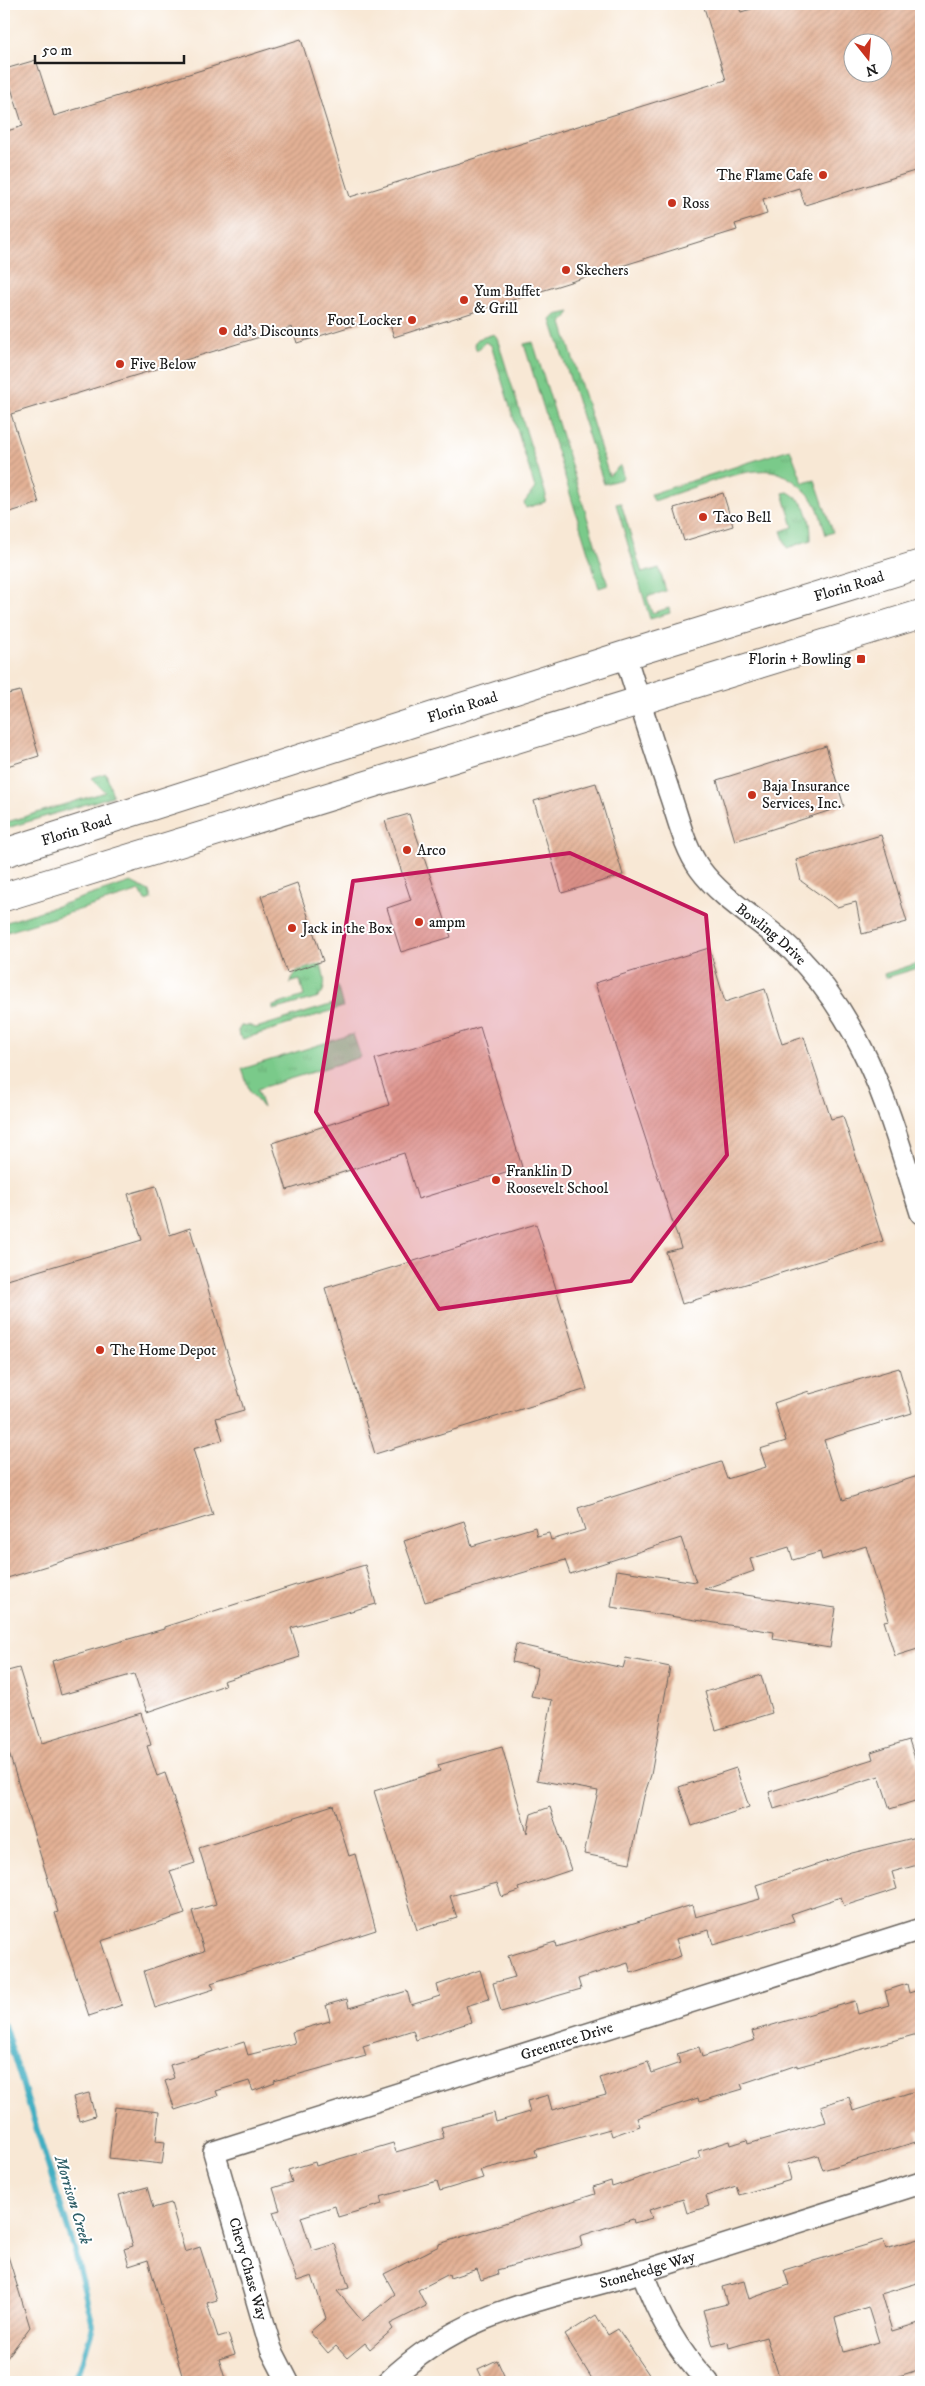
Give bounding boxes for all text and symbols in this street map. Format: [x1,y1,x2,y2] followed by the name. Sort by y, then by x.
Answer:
[35,32,184,64] scale bar
[842,32,892,82] north arrow
[42,41,72,60] text: 50 m
[863,59,880,80] text: N
[716,166,813,185] place label: The Flame Cafe
[817,169,829,181] marker: The Flame Cafe
[682,194,709,213] place label: Ross
[666,197,678,209] marker: Ross
[576,261,628,280] place label: Skechers
[560,264,572,276] marker: Skechers
[474,282,541,318] place label: Yum Buffet & Grill
[458,294,470,306] marker: Yum Buffet & Grill
[327,311,402,330] place label: Foot Locker
[406,314,418,326] marker: Foot Locker
[233,322,318,341] place label: dd's Discounts
[217,325,229,337] marker: dd's Discounts
[130,355,196,374] place label: Five Below
[114,358,126,370] marker: Five Below
[713,508,772,527] place label: Taco Bell
[697,511,709,523] marker: Taco Bell
[811,566,887,606] street label: Florin Road
[748,650,852,669] place label: Florin + Bowling
[855,653,867,665] marker: Florin + Bowling
[425,687,500,727] street label: Florin Road
[762,777,850,813] place label: Baja Insurance Services, Inc.
[746,789,758,801] marker: Baja Insurance Services, Inc.
[39,810,114,850] street label: Florin Road
[417,841,446,860] place label: Arco
[401,844,413,856] marker: Arco
[732,899,811,969] street label: Bowling Drive
[429,913,465,932] place label: ampm
[413,916,425,928] marker: ampm
[300,919,393,938] place label: Jack in the Box
[286,922,298,934] marker: Jack in the Box
[506,1162,609,1198] place label: Franklin D Roosevelt School
[490,1174,502,1186] marker: Franklin D Roosevelt School
[110,1341,216,1360] place label: The Home Depot
[94,1344,106,1356] marker: The Home Depot
[518,2017,615,2064] street label: Greentree Drive
[50,2152,96,2247] water label: Morrison Creek
[224,2216,272,2323] street label: Chevy Chase Way
[597,2246,698,2293] street label: Stonehedge Way

